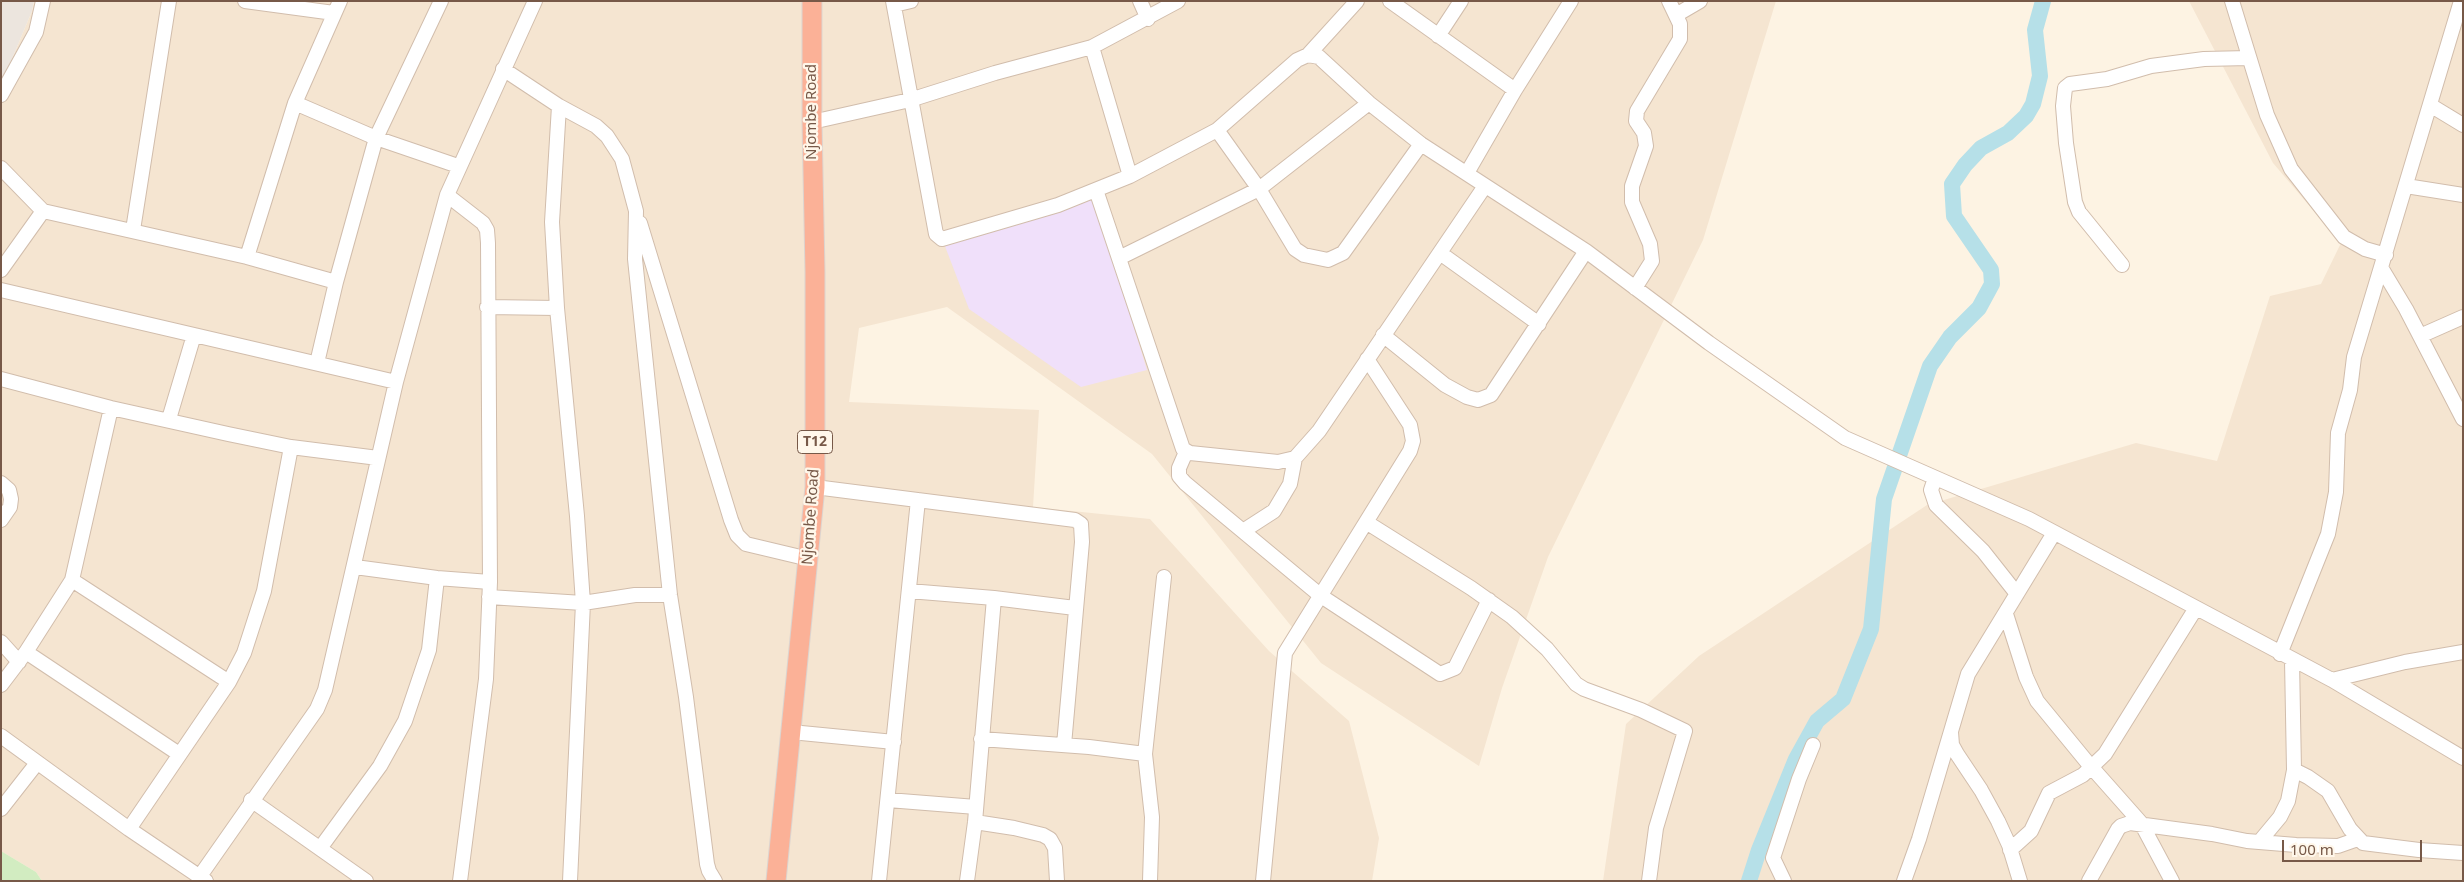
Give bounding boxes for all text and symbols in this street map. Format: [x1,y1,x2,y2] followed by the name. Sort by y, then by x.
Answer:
[803,64,821,160] street label: Njombe Road
[798,431,832,454] road number: T12
[799,468,823,566] street label: Njombe Road
[2284,830,2424,862] scale bar
[2290,839,2334,859] text: 100 m

